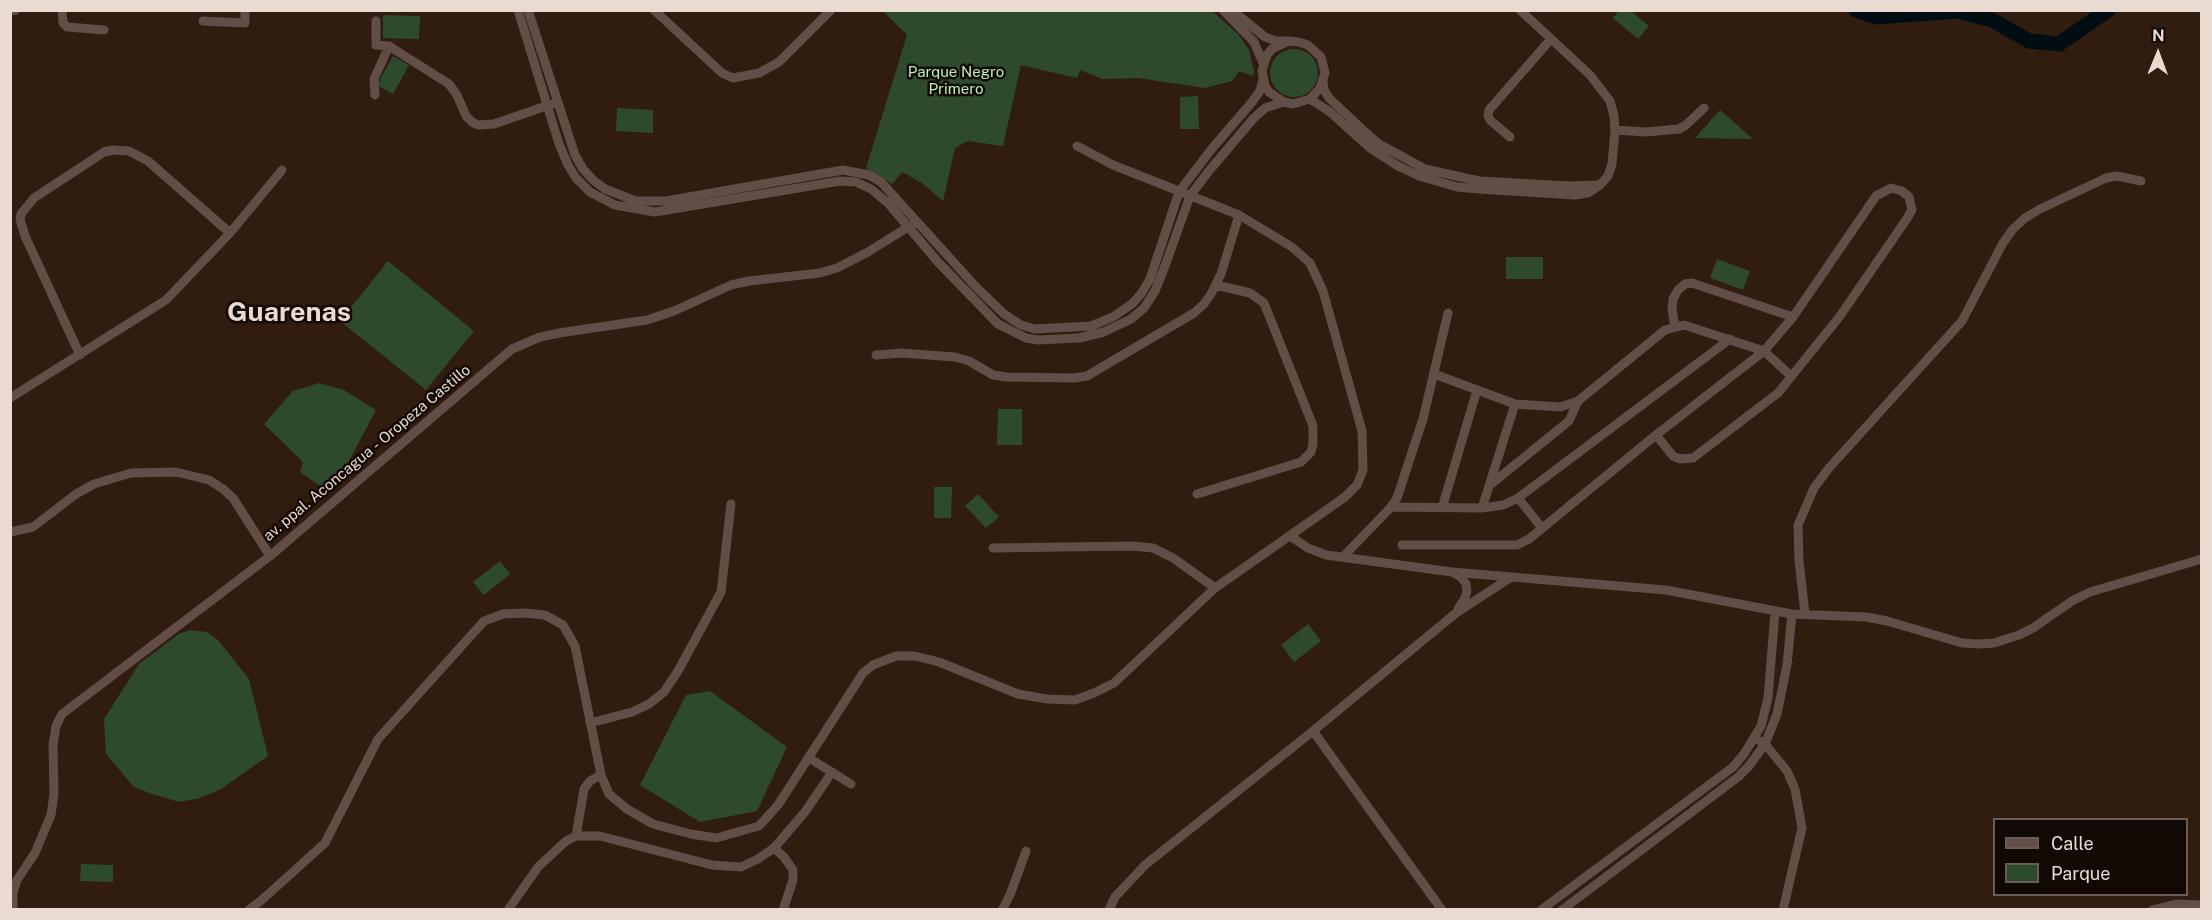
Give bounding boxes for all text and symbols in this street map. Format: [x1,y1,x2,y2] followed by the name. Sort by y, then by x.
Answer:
[2128,24,2188,84] north arrow
[2152,26,2165,45] text: N
[908,63,1004,98] park label: Parque Negro Primero
[227,297,351,329] district label: Guarenas
[260,361,474,545] street label: av. ppal. Aconcagua - Oropeza Castillo
[1993,818,2188,896] legend
[2051,833,2094,854] text: Calle
[2051,863,2111,884] text: Parque

